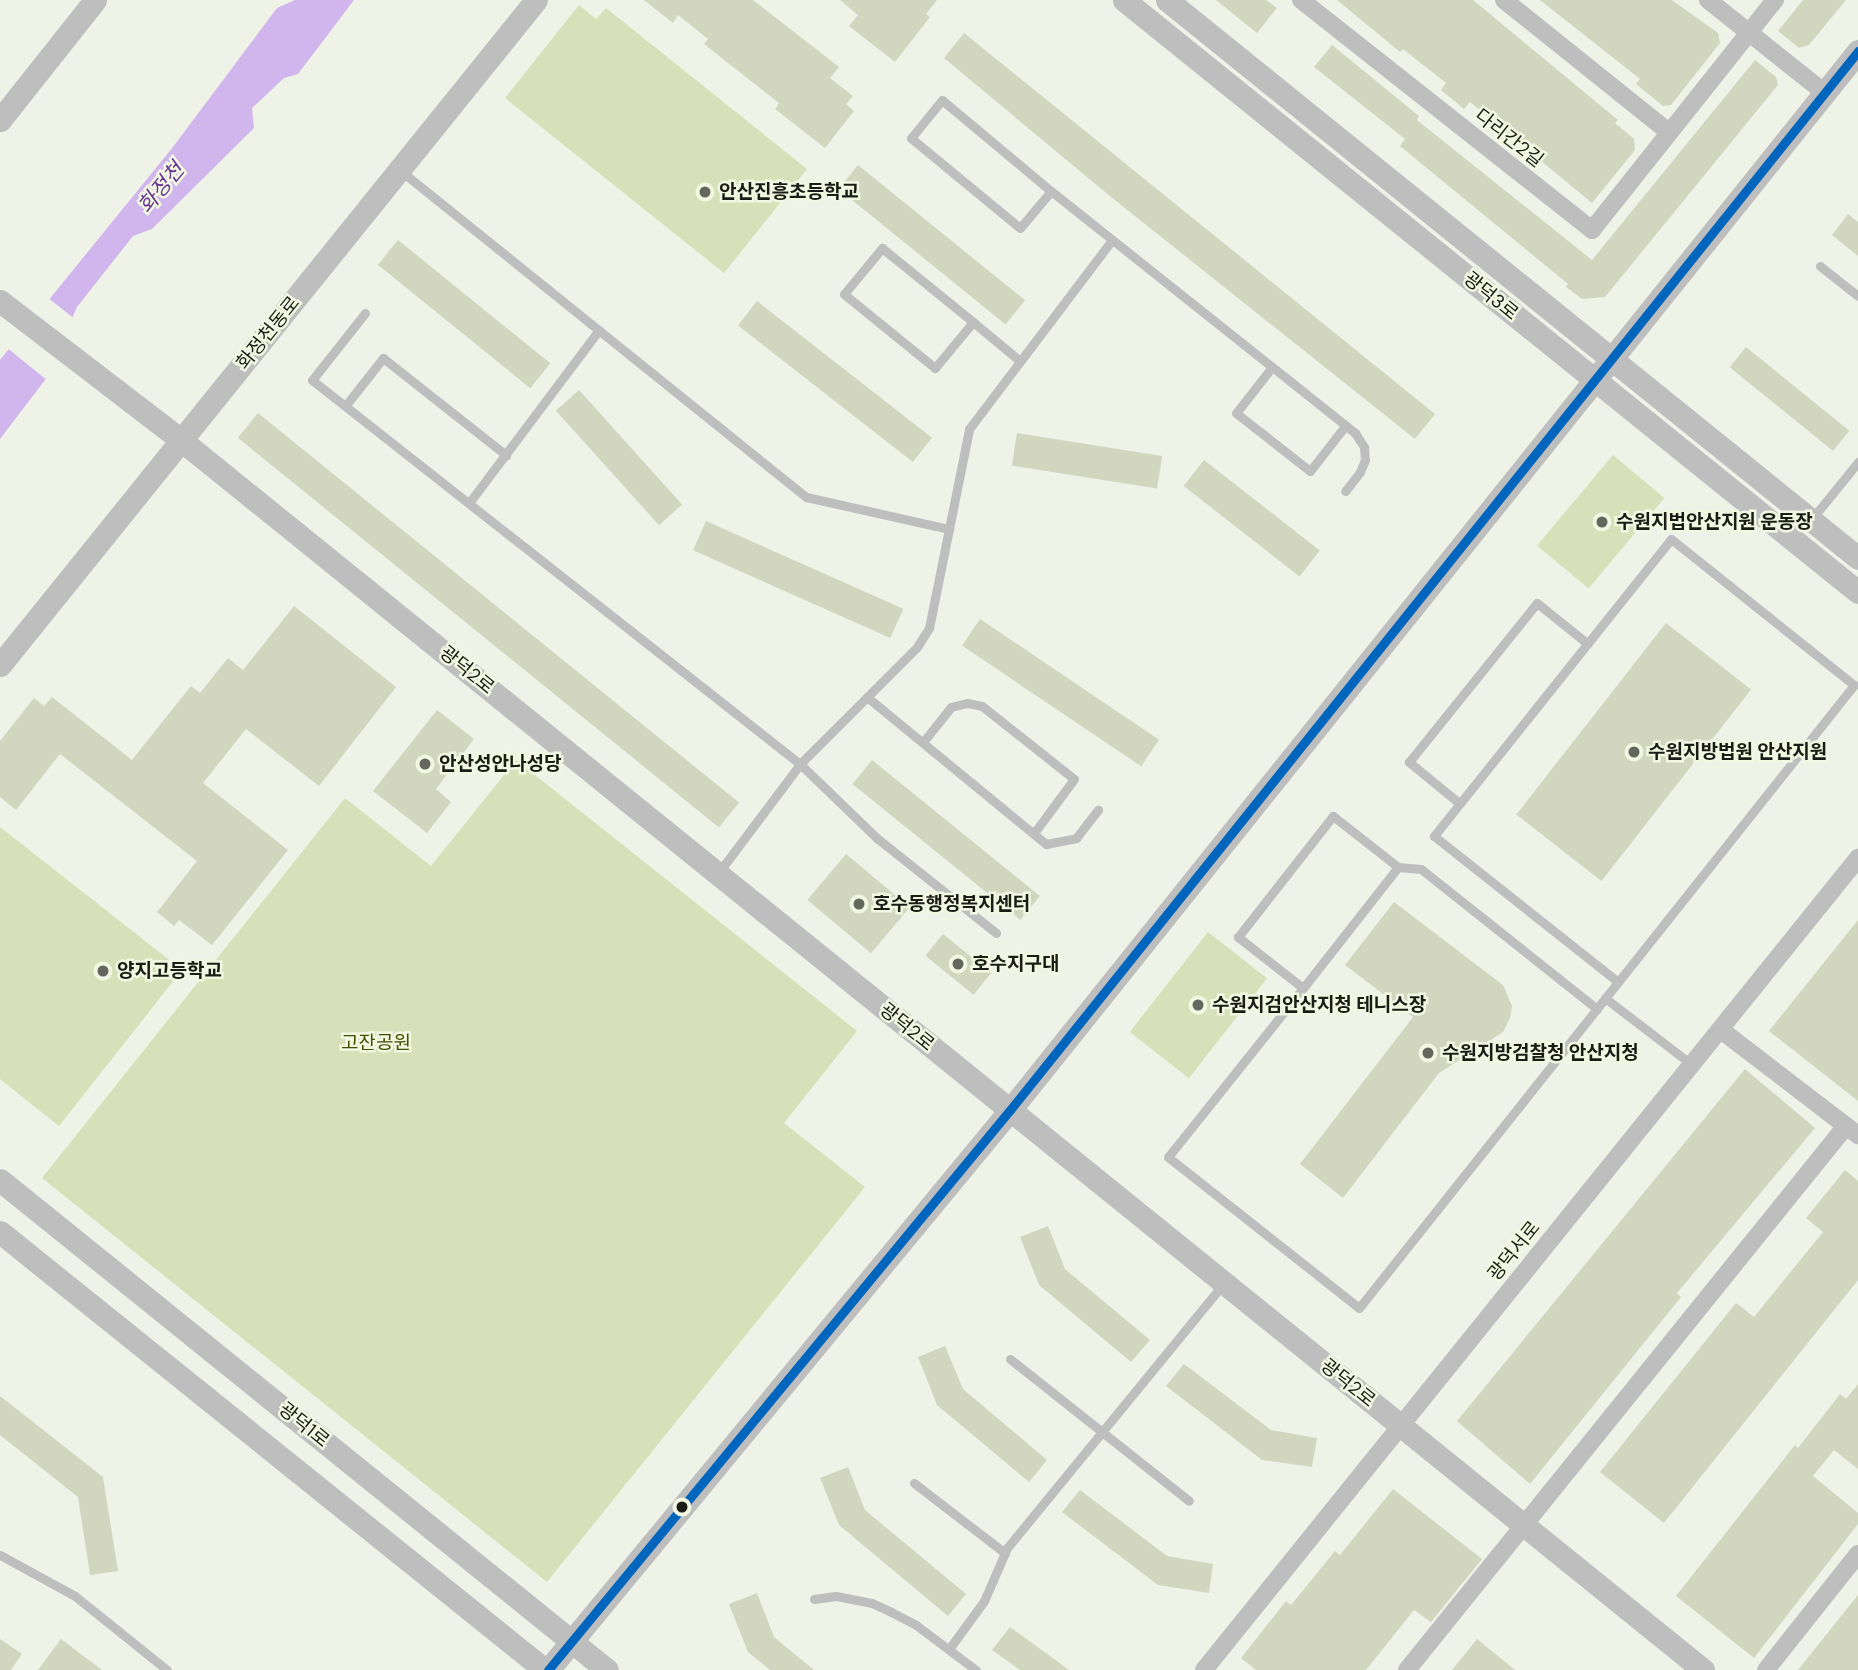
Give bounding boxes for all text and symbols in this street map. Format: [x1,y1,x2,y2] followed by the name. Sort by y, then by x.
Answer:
[1470,104,1548,172] street label: 다리간2길
[133,158,189,218] water label: 화정천
[719,181,859,203] place label: 안산진흥초등학교
[697,184,713,200] marker: 안산진흥초등학교
[1459,267,1523,325] street label: 광덕3로
[232,292,304,374] street label: 화정천동로
[1616,511,1813,533] place label: 수원지법안산지원 운동장
[1594,514,1610,530] marker: 수원지법안산지원 운동장
[435,641,499,699] street label: 광덕2로
[1648,741,1827,763] place label: 수원지방법원 안산지원
[1626,744,1642,760] marker: 수원지방법원 안산지원
[439,753,561,775] place label: 안산성안나성당
[417,756,433,772] marker: 안산성안나성당
[873,893,1030,915] place label: 호수동행정복지센터
[851,896,867,912] marker: 호수동행정복지센터
[972,953,1059,975] place label: 호수지구대
[950,956,966,972] marker: 호수지구대
[117,960,222,982] place label: 양지고등학교
[95,963,111,979] marker: 양지고등학교
[1212,994,1426,1016] place label: 수원지검안산지청 테니스장
[1190,997,1206,1013] marker: 수원지검안산지청 테니스장
[875,998,939,1056] street label: 광덕2로
[341,1032,411,1054] park label: 고잔공원
[1442,1042,1639,1064] place label: 수원지방검찰청 안산지청
[1420,1045,1436,1061] marker: 수원지방검찰청 안산지청
[1483,1217,1545,1285] street label: 광덕서로
[1316,1354,1380,1412] street label: 광덕2로
[274,1398,334,1452] street label: 광덕1로
[675,1500,689,1514] unlabelled marker

